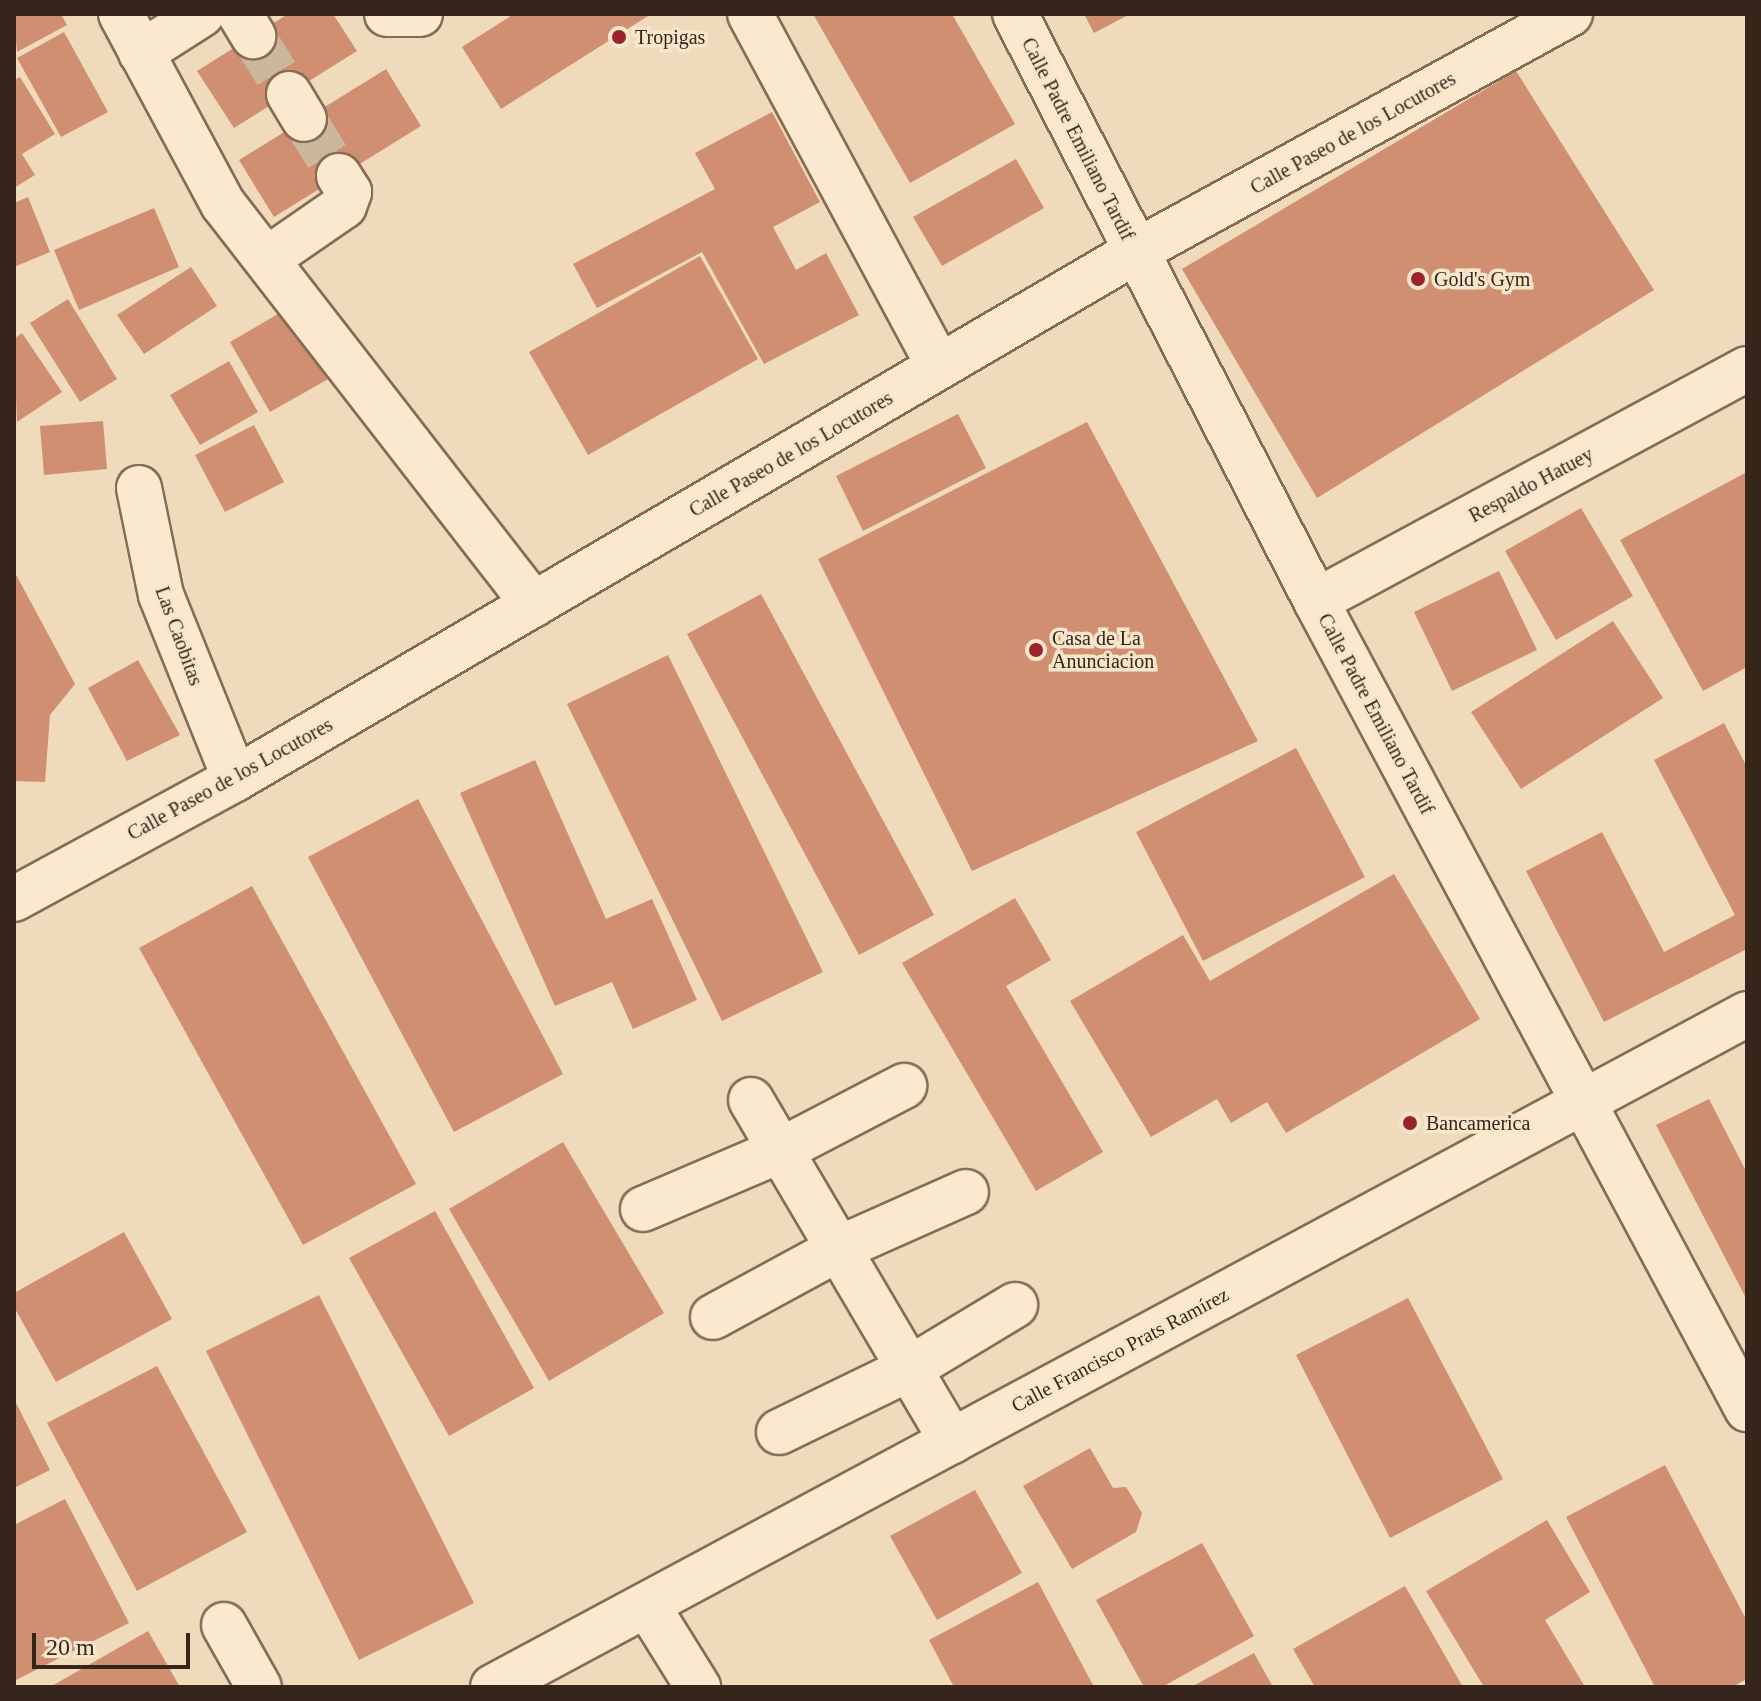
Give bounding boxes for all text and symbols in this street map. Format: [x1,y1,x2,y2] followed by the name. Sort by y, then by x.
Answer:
[635,25,705,49] place label: Tropigas
[610,28,628,46] marker: Tropigas
[1016,33,1140,245] street label: Calle Padre Emiliano Tardif
[1246,66,1460,200] street label: Calle Paseo de los Locutores
[1434,267,1530,291] place label: Gold's Gym
[1409,270,1427,288] marker: Gold's Gym
[685,386,897,522] street label: Calle Paseo de los Locutores
[1465,442,1597,528] street label: Respaldo Hatuey
[150,583,208,689] street label: Las Caobitas
[1313,609,1439,819] street label: Calle Padre Emiliano Tardif
[1052,626,1154,673] place label: Casa de La Anunciacion
[1027,641,1045,659] marker: Casa de La Anunciacion
[123,712,337,846] street label: Calle Paseo de los Locutores
[1426,1111,1530,1135] place label: Bancamerica
[1401,1114,1419,1132] marker: Bancamerica
[1007,1282,1233,1418] street label: Calle Francisco Prats Ramírez
[36,1617,194,1667] scale bar
[46,1634,95,1660] text: 20 m

